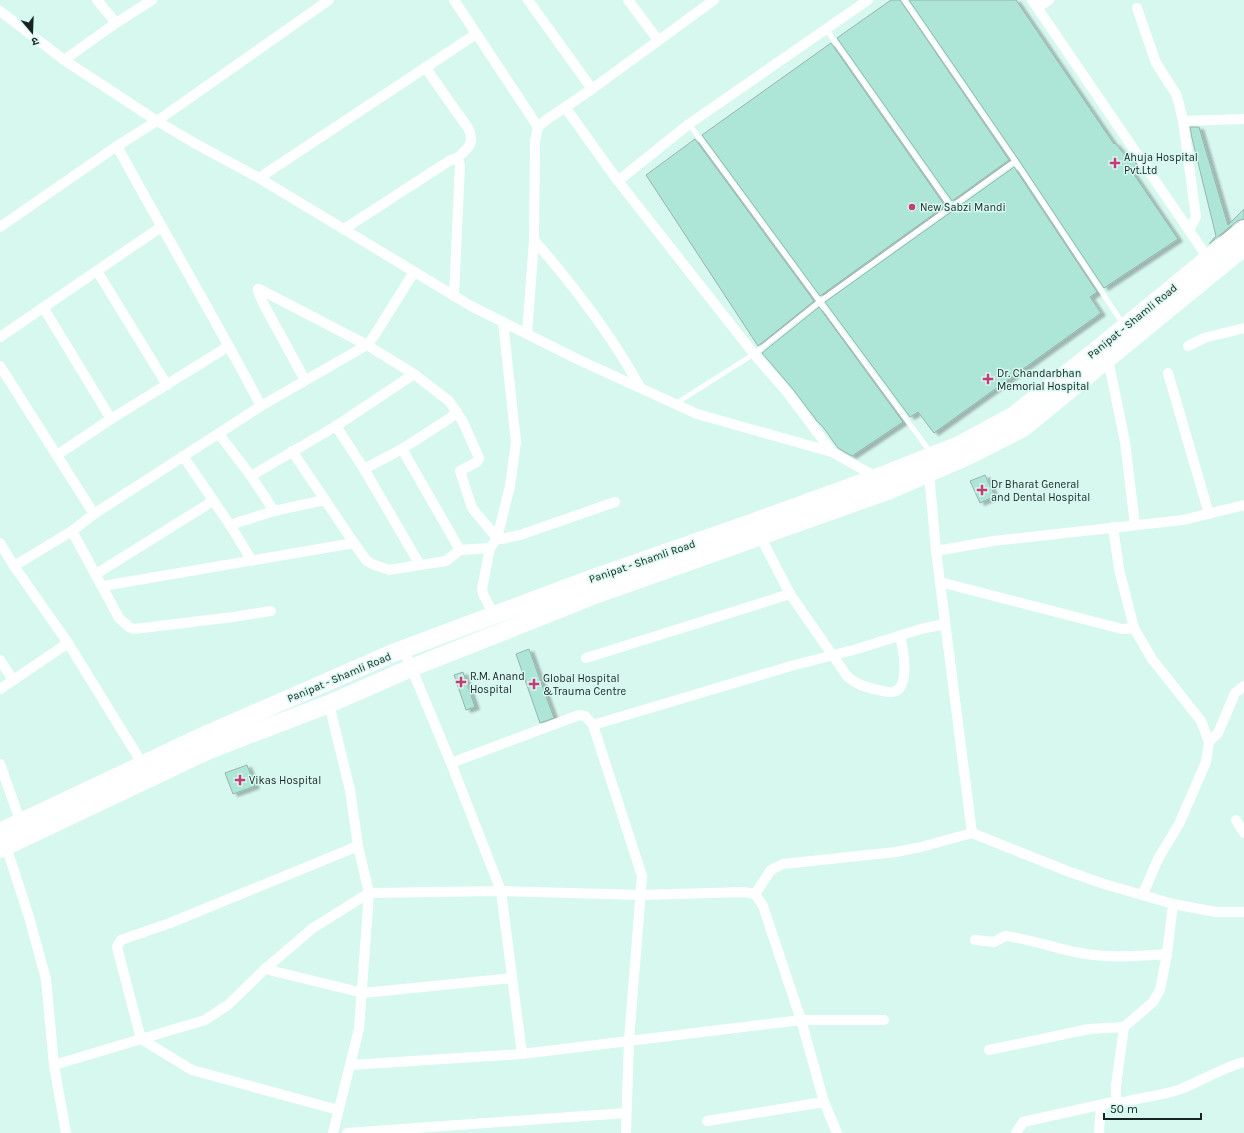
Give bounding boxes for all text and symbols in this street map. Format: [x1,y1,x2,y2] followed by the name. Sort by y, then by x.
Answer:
[12,12,52,52] north arrow
[29,34,40,48] text: उ
[1124,151,1198,177] place label: Ahuja Hospital Pvt.Ltd
[1109,157,1121,169] marker: Ahuja Hospital Pvt.Ltd
[920,201,1006,214] place label: New Sabzi Mandi
[907,202,917,212] marker: New Sabzi Mandi
[1085,281,1180,362] street label: Panipat - Shamli Road
[997,367,1089,393] place label: Dr. Chandarbhan Memorial Hospital
[982,373,994,385] marker: Dr. Chandarbhan Memorial Hospital
[991,478,1090,504] place label: Dr Bharat General and Dental Hospital
[976,484,988,496] marker: Dr Bharat General and Dental Hospital
[587,537,697,586] street label: Panipat - Shamli Road
[285,650,393,705] street label: Panipat - Shamli Road
[470,670,525,696] place label: R.M. Anand Hospital
[543,672,627,698] place label: Global Hospital &Trauma Centre
[455,676,467,688] marker: R.M. Anand Hospital
[528,678,540,690] marker: Global Hospital &Trauma Centre
[234,774,246,786] marker: Vikas Hospital
[249,774,321,787] place label: Vikas Hospital
[1104,1095,1201,1121] scale bar
[1110,1102,1138,1116] text: 50 m

